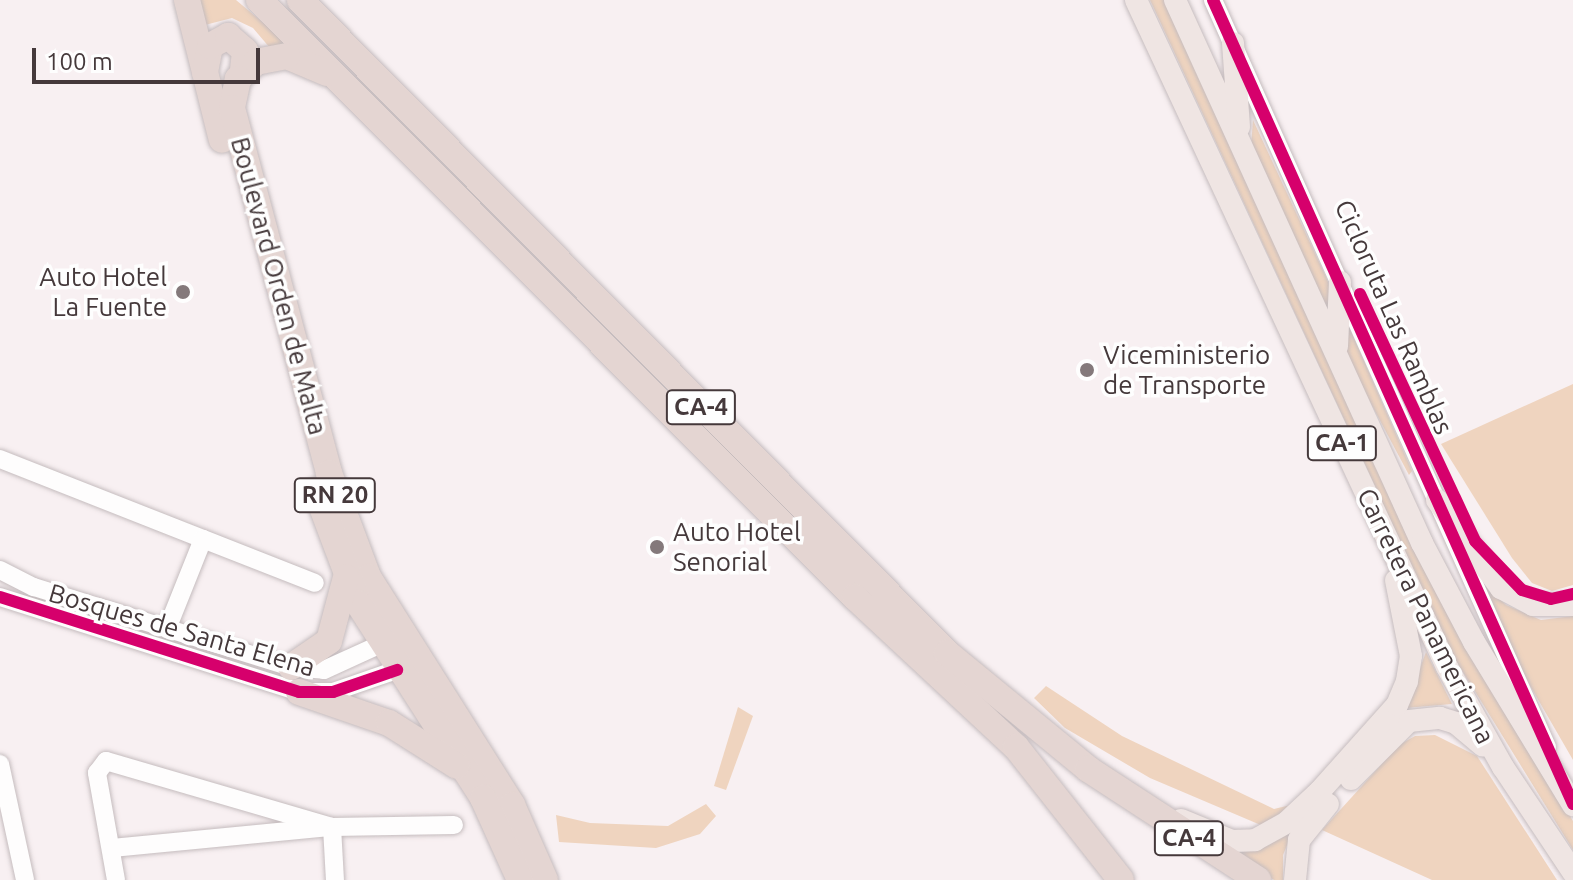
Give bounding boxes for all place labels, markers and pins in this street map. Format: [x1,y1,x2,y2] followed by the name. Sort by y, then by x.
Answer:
[39,261,167,322] place label: Auto Hotel La Fuente
[174,283,192,301] marker: Auto Hotel La Fuente
[1103,339,1270,400] place label: Viceministerio de Transporte
[1078,361,1096,379] marker: Viceministerio de Transporte
[673,516,801,578] place label: Auto Hotel Senorial
[648,538,666,556] marker: Auto Hotel Senorial

